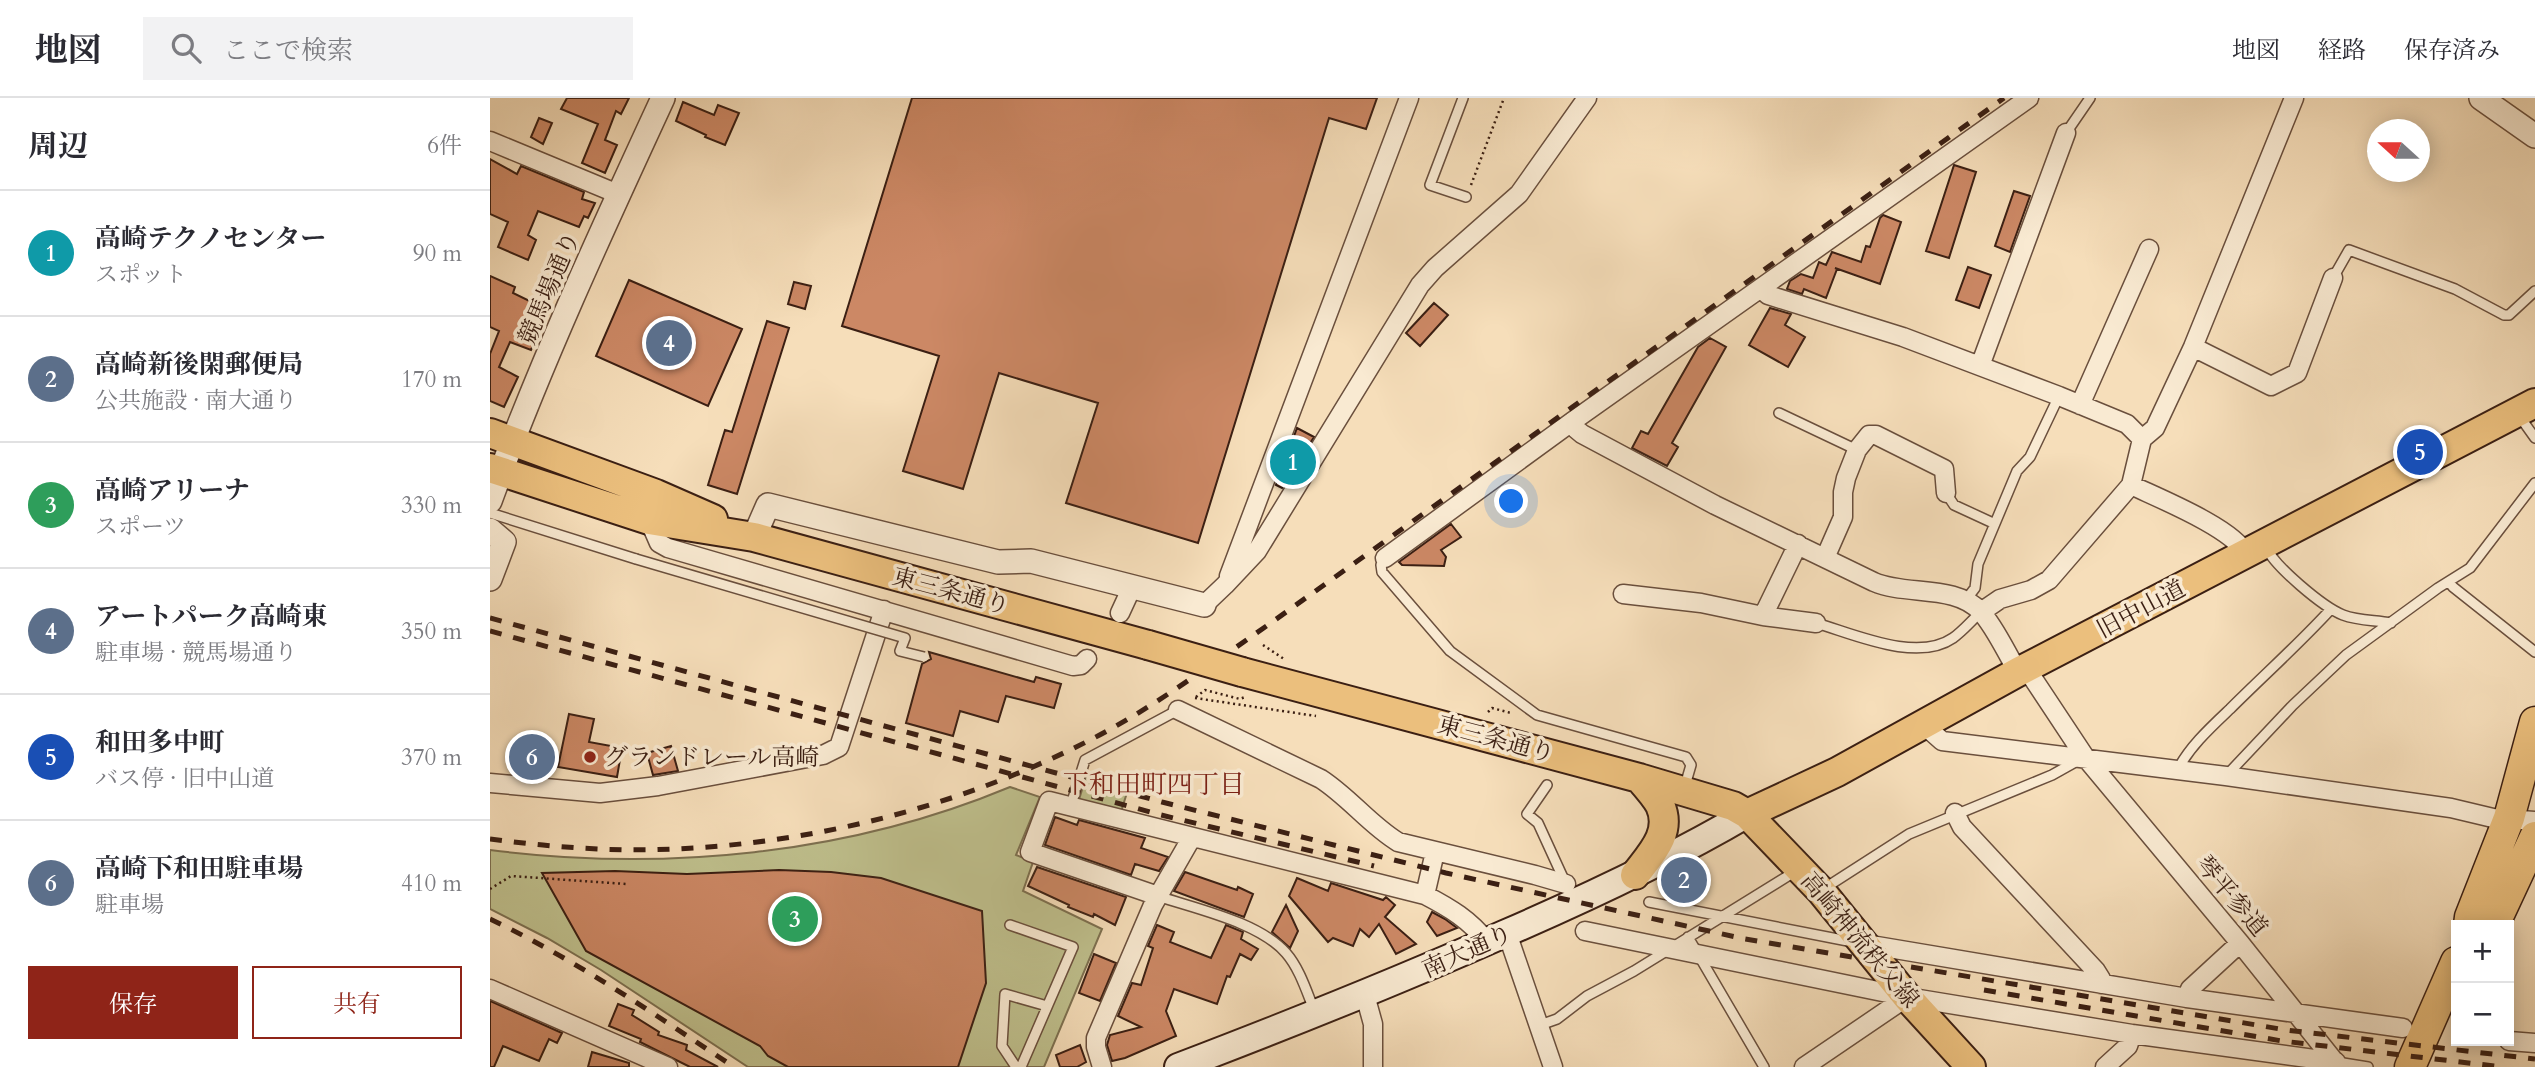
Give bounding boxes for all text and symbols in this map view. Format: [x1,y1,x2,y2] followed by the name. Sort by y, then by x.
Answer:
[143,17,633,80] search box
[35,28,101,73] text: 地図
[167,29,205,67] icon: search
[223,33,353,68] text: ここで検索
[2232,34,2280,67] text: 地図
[2318,34,2366,67] text: 経路
[2404,34,2500,67] text: 保存済み
[2367,119,2430,182] north arrow
[28,126,88,167] text: 周辺
[427,130,462,161] text: 6件
[95,221,326,256] text: 高崎テクノセンター
[511,227,588,350] street label: 競馬場通り
[45,238,57,269] text: 1
[413,238,462,269] text: 90 m
[95,259,187,290] text: スポット
[646,317,692,369] pin: 4
[95,347,303,382] text: 高崎新後閑郵便局
[45,364,57,395] text: 2
[401,364,462,395] text: 170 m
[95,385,297,416] text: 公共施設 · 南大通り
[2397,426,2443,478] pin: 5
[1270,436,1316,488] pin: 1
[95,473,250,508] text: 高崎アリーナ
[1494,484,1528,518] your location
[45,490,57,521] text: 3
[401,490,462,521] text: 330 m
[95,511,186,542] text: スポーツ
[889,560,1013,623] street label: 東三条通り
[2091,572,2191,647] street label: 旧中山道
[95,599,328,634] text: アートパーク高崎東
[45,616,57,647] text: 4
[401,616,462,647] text: 350 m
[95,637,297,668] text: 駐車場 · 競馬場通り
[1434,708,1558,771] street label: 東三条通り
[95,725,225,760] text: 和田多中町
[509,731,555,783] pin: 6
[604,741,820,774] place label: グランドレール高崎
[45,742,57,773] text: 5
[401,742,462,773] text: 370 m
[582,749,598,765] marker: グランドレール高崎
[95,763,274,794] text: バス停 · 旧中山道
[1063,767,1245,802] district label: 下和田町四丁目
[2188,849,2275,944] street label: 琴平参道
[95,851,303,886] text: 高崎下和田駐車場
[1661,854,1707,906] pin: 2
[1793,865,1926,1015] street label: 高崎神流秩父線
[45,868,57,899] text: 6
[401,868,462,899] text: 410 m
[95,889,164,920] text: 駐車場
[772,893,818,945] pin: 3
[1417,917,1518,986] street label: 南大通り
[2451,920,2514,1046] map controls
[2451,920,2514,983] button: +
[28,966,238,1039] button: 保存
[252,966,462,1039] button: 共有
[2451,983,2514,1046] button: −

